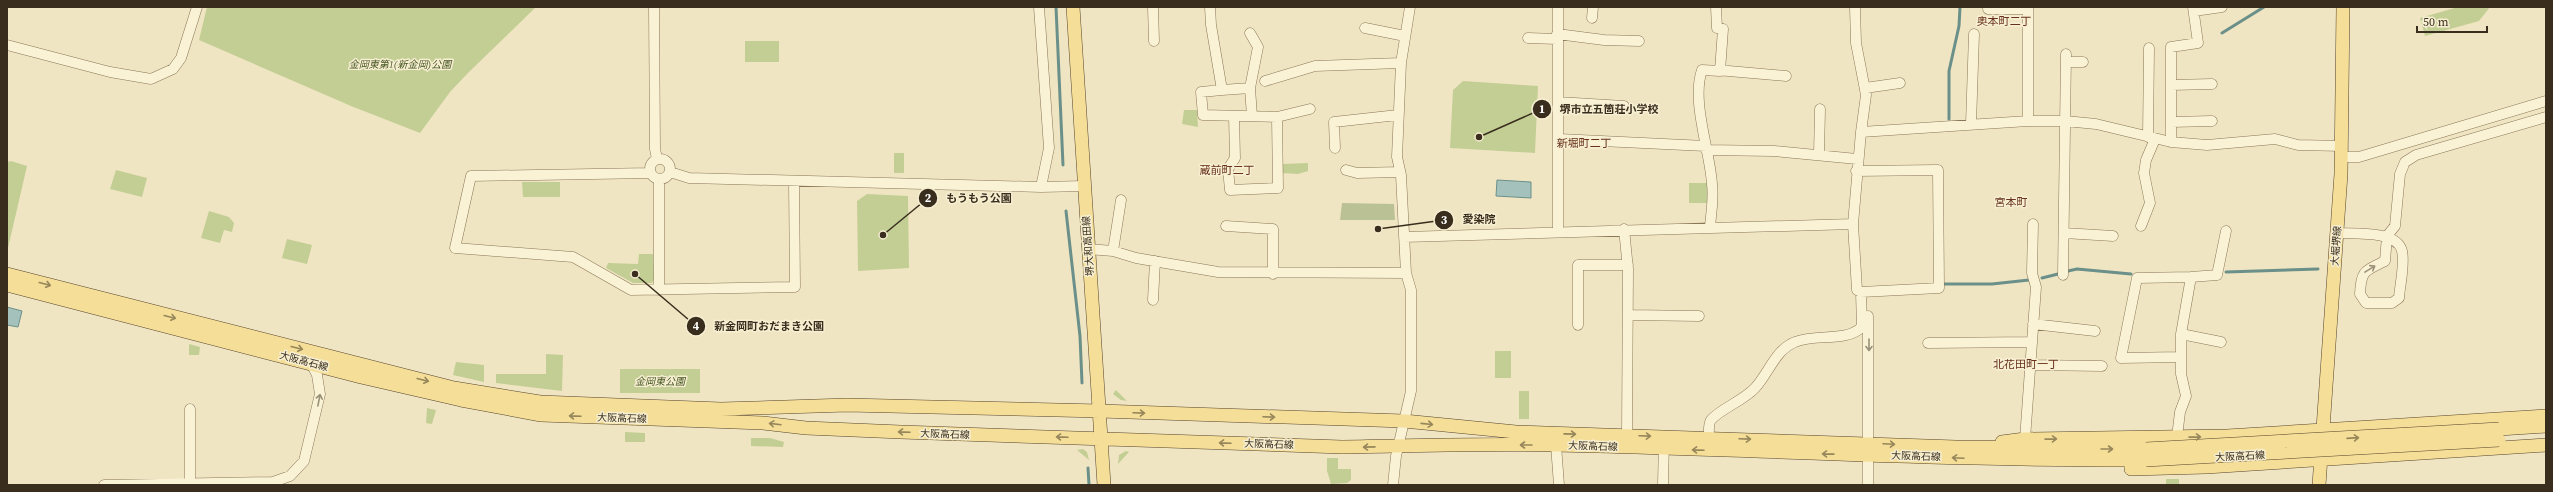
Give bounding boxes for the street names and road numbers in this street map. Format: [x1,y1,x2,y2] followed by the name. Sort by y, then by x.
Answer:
[1079,216,1097,276] street label: 堺大和高田線
[2328,226,2344,266] street label: 大堀堺線
[278,348,330,374] street label: 大阪高石線
[597,411,647,425] street label: 大阪高石線
[920,427,970,441] street label: 大阪高石線
[1244,437,1294,451] street label: 大阪高石線
[1568,439,1618,453] street label: 大阪高石線
[2215,448,2265,464] street label: 大阪高石線
[1891,449,1941,463] street label: 大阪高石線

